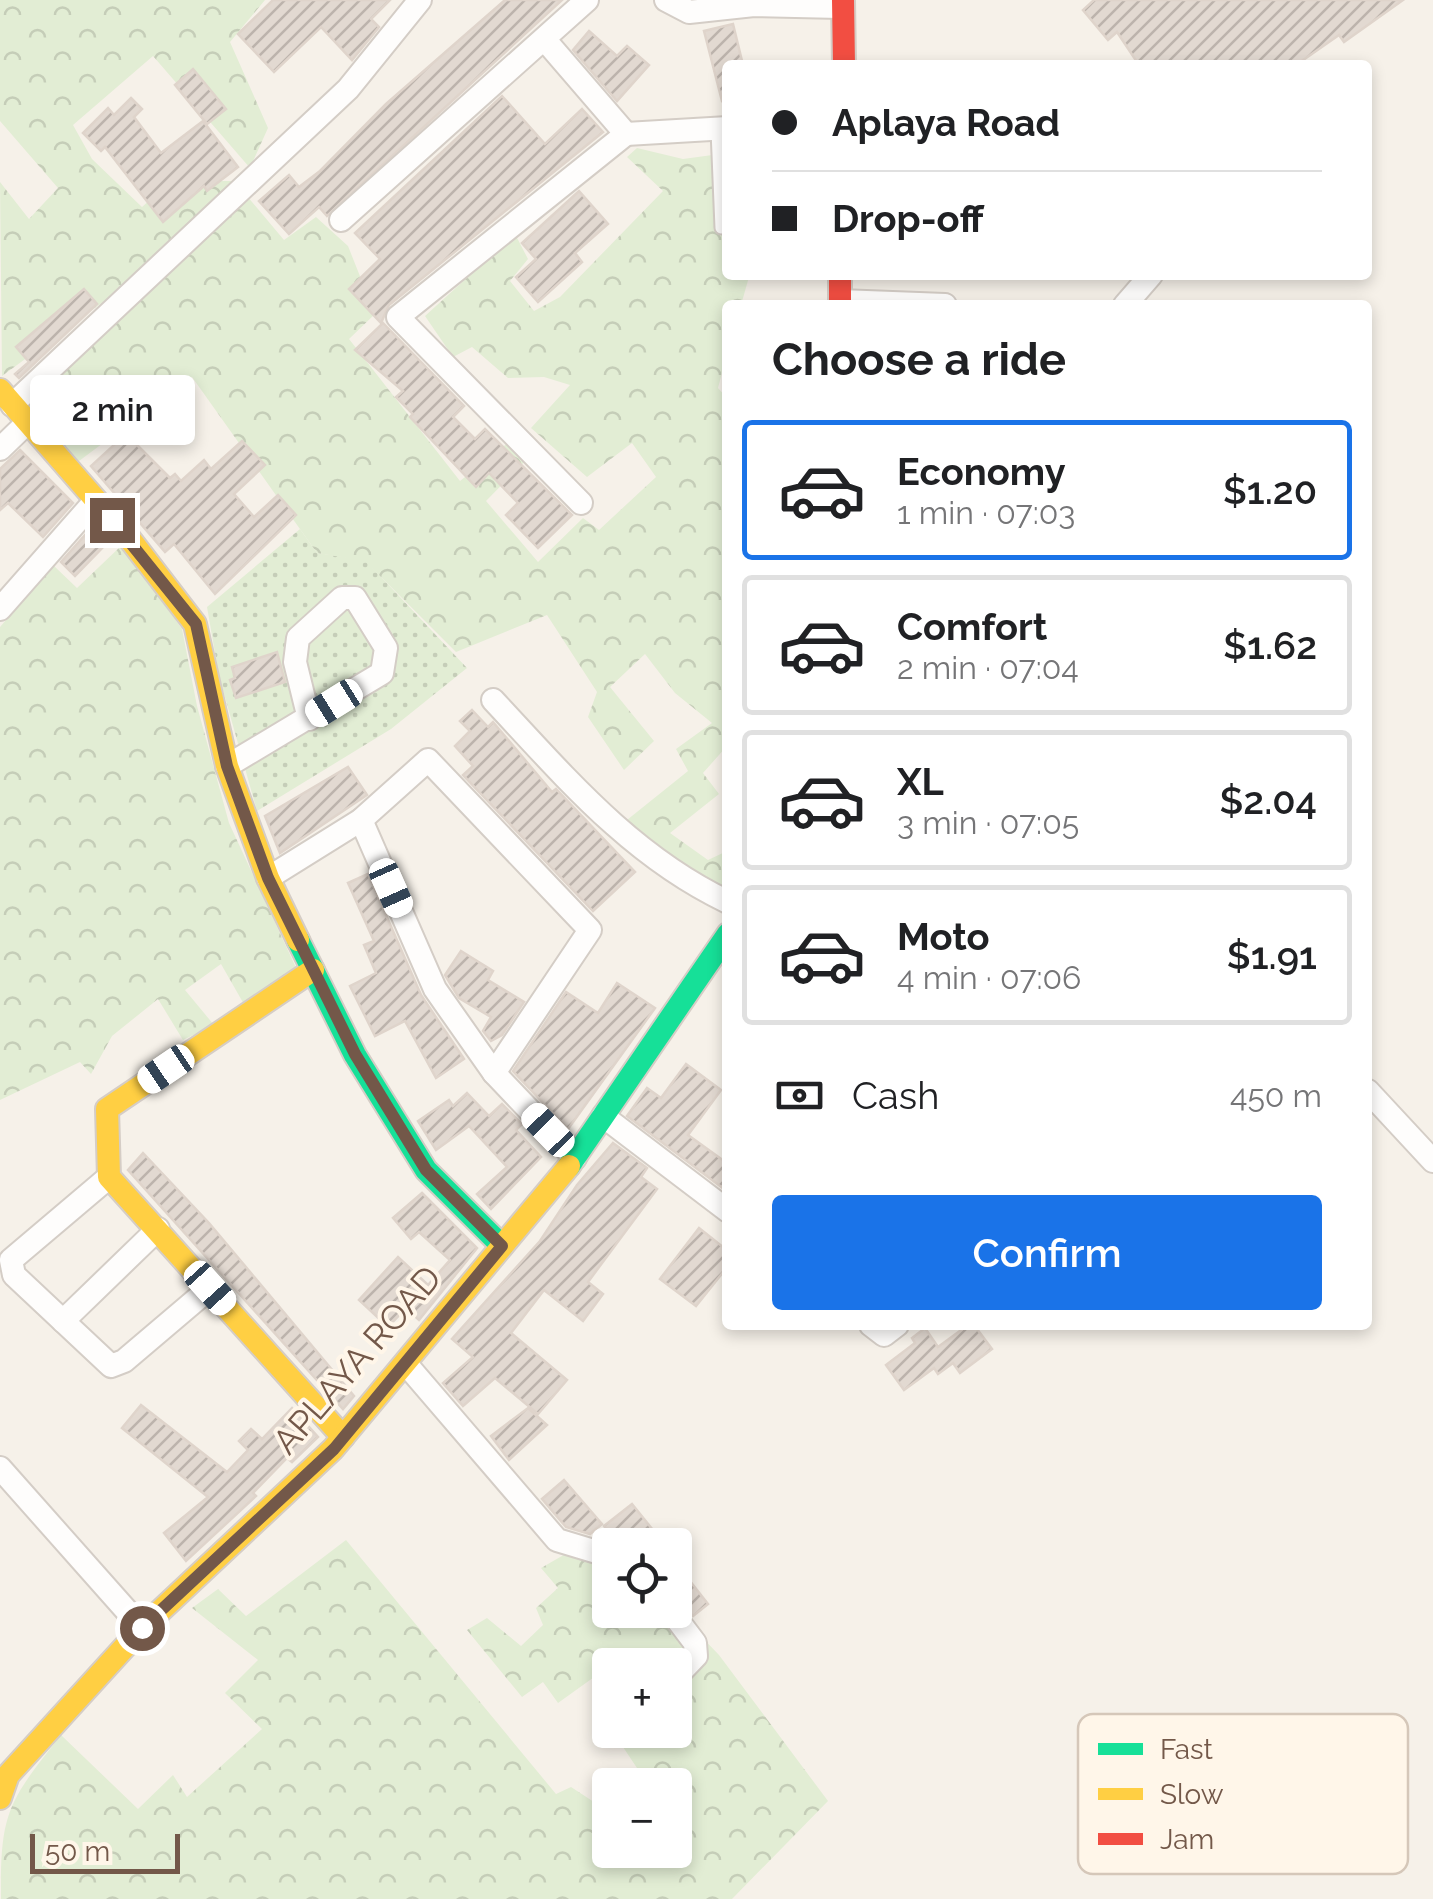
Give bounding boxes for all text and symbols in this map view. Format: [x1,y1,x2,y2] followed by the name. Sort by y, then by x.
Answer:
[832,100,1060,145] text: Aplaya Road
[832,196,984,241] text: Drop-off
[772,333,1066,386] text: Choose a ride
[29,375,194,445] callout: 2 min
[72,391,153,428] text: 2 min
[777,445,867,535] icon: car
[897,449,1066,494] text: Economy
[1223,468,1317,513] text: $1.20
[897,494,1075,531] text: 1 min · 07:03
[90,498,135,543] route end
[777,600,867,690] icon: car
[897,604,1047,649] text: Comfort
[1223,623,1317,668] text: $1.62
[897,649,1079,686] text: 2 min · 07:04
[301,674,367,732] car
[777,755,867,845] icon: car
[897,759,944,804] text: XL
[1219,778,1317,823] text: $2.04
[897,804,1079,841] text: 3 min · 07:05
[365,854,417,922] car
[777,910,867,1000] icon: car
[897,914,990,959] text: Moto
[1227,933,1317,978] text: $1.91
[897,959,1081,996] text: 4 min · 07:06
[133,1040,199,1098] car
[772,1068,827,1123] icon: cash
[852,1073,939,1118] text: Cash
[1230,1077,1322,1114] text: 450 m
[516,1098,580,1162] car
[772,1195,1322,1310] button: Confirm
[179,1256,241,1320] car
[264,1257,449,1462] street label: APLAYA ROAD
[592,1528,692,1868] map controls
[592,1528,692,1628] button: locate
[120,1606,165,1651] route start
[592,1648,692,1748] button: +
[1078,1714,1408,1874] legend
[1160,1733,1213,1766] text: Fast
[592,1768,692,1868] button: −
[1160,1778,1224,1811] text: Slow
[1160,1823,1214,1856] text: Jam
[30,1829,180,1874] scale bar
[45,1835,110,1868] text: 50 m

